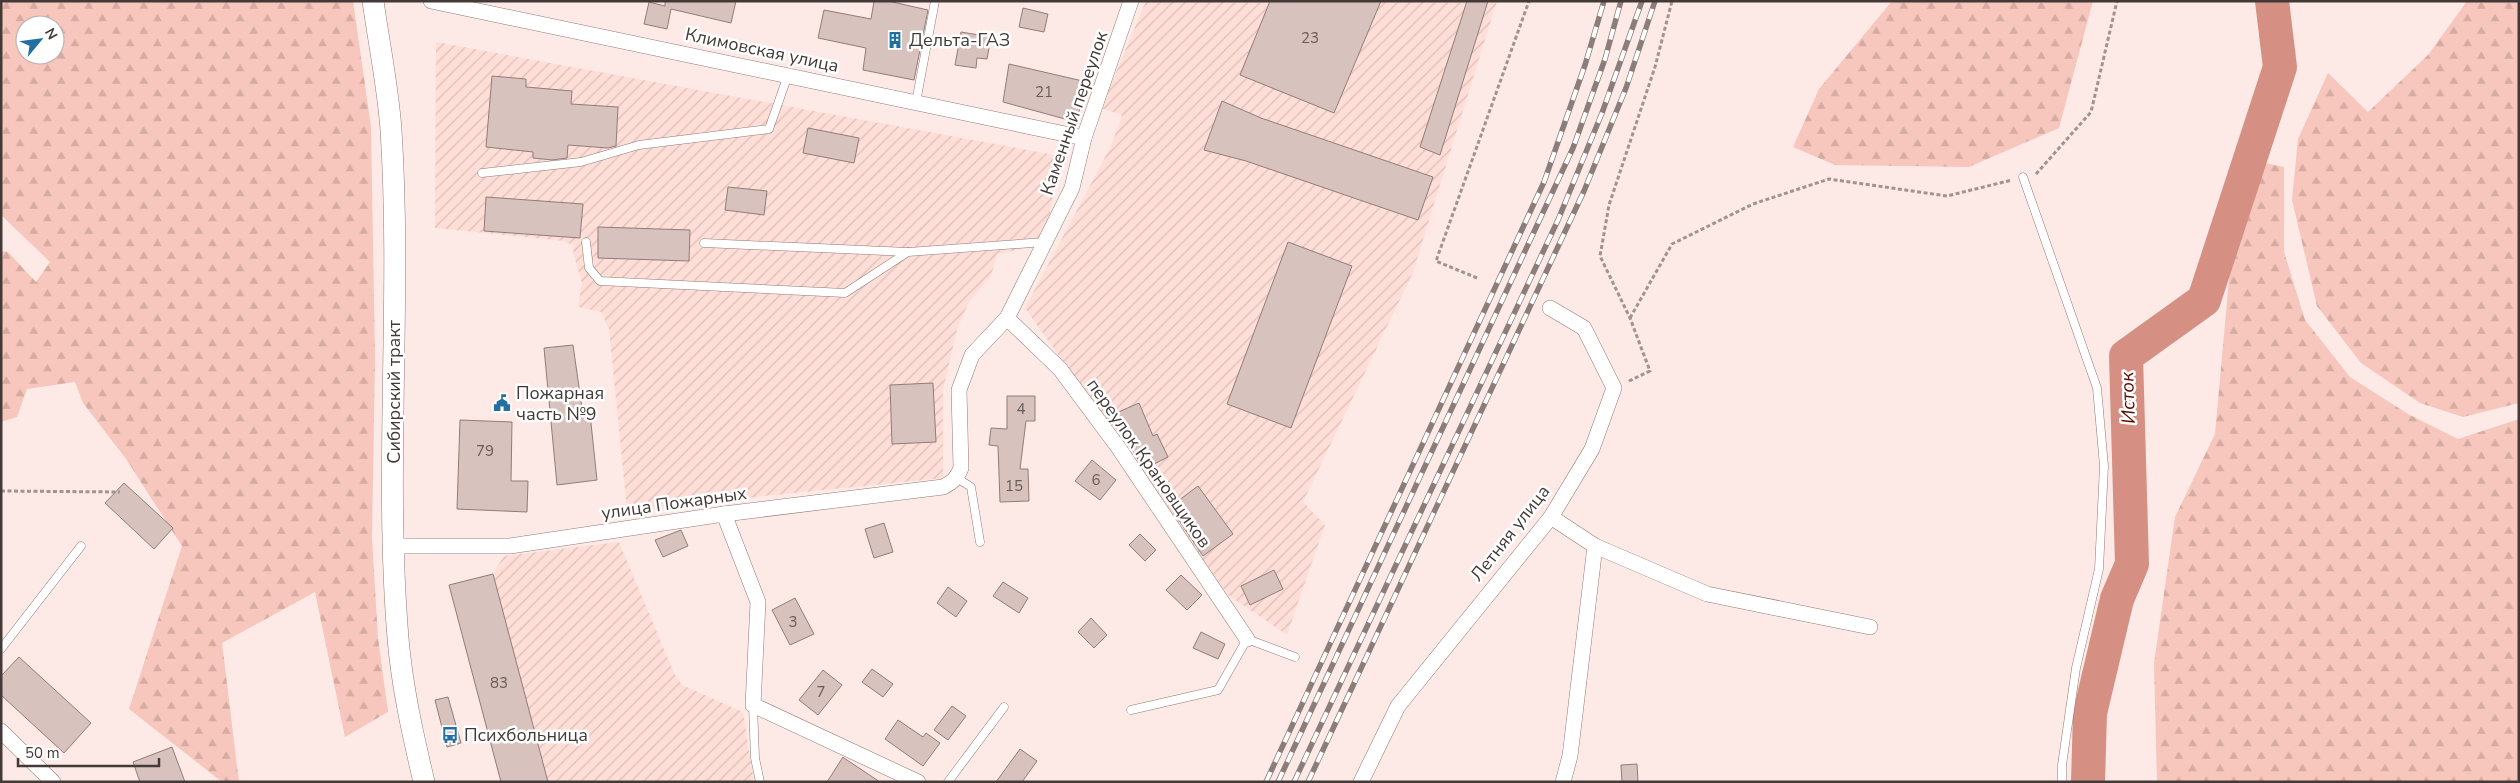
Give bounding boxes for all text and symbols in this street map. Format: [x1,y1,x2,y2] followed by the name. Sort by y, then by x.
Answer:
[15,15,65,65] north arrow
[683,22,841,78] street label: Климовская улица
[40,25,62,43] text: N
[1035,27,1113,198] street label: Каменный переулок
[909,28,1010,52] place label: Дельта-ГАЗ
[1301,28,1319,48] house number: 23
[885,30,905,50] building icon: Дельта-ГАЗ
[1035,82,1053,102] house number: 21
[382,320,406,464] street label: Сибирский тракт
[2114,370,2142,425] water label: Исток
[1081,374,1217,553] street label: переулок Крановщиков
[516,381,604,426] place label: Пожарная часть №9
[492,393,512,413] public building icon: Пожарная часть №9
[1016,399,1026,419] house number: 4
[476,441,494,461] house number: 79
[1091,470,1101,490] house number: 6
[1005,476,1023,496] house number: 15
[1465,480,1555,586] street label: Летняя улица
[600,481,749,525] street label: улица Пожарных
[788,612,798,632] house number: 3
[490,673,508,693] house number: 83
[816,682,826,702] house number: 7
[464,723,588,747] place label: Психбольница
[440,725,460,745] bus stop icon: Психбольница
[18,736,159,768] scale bar
[25,743,60,763] text: 50 m

